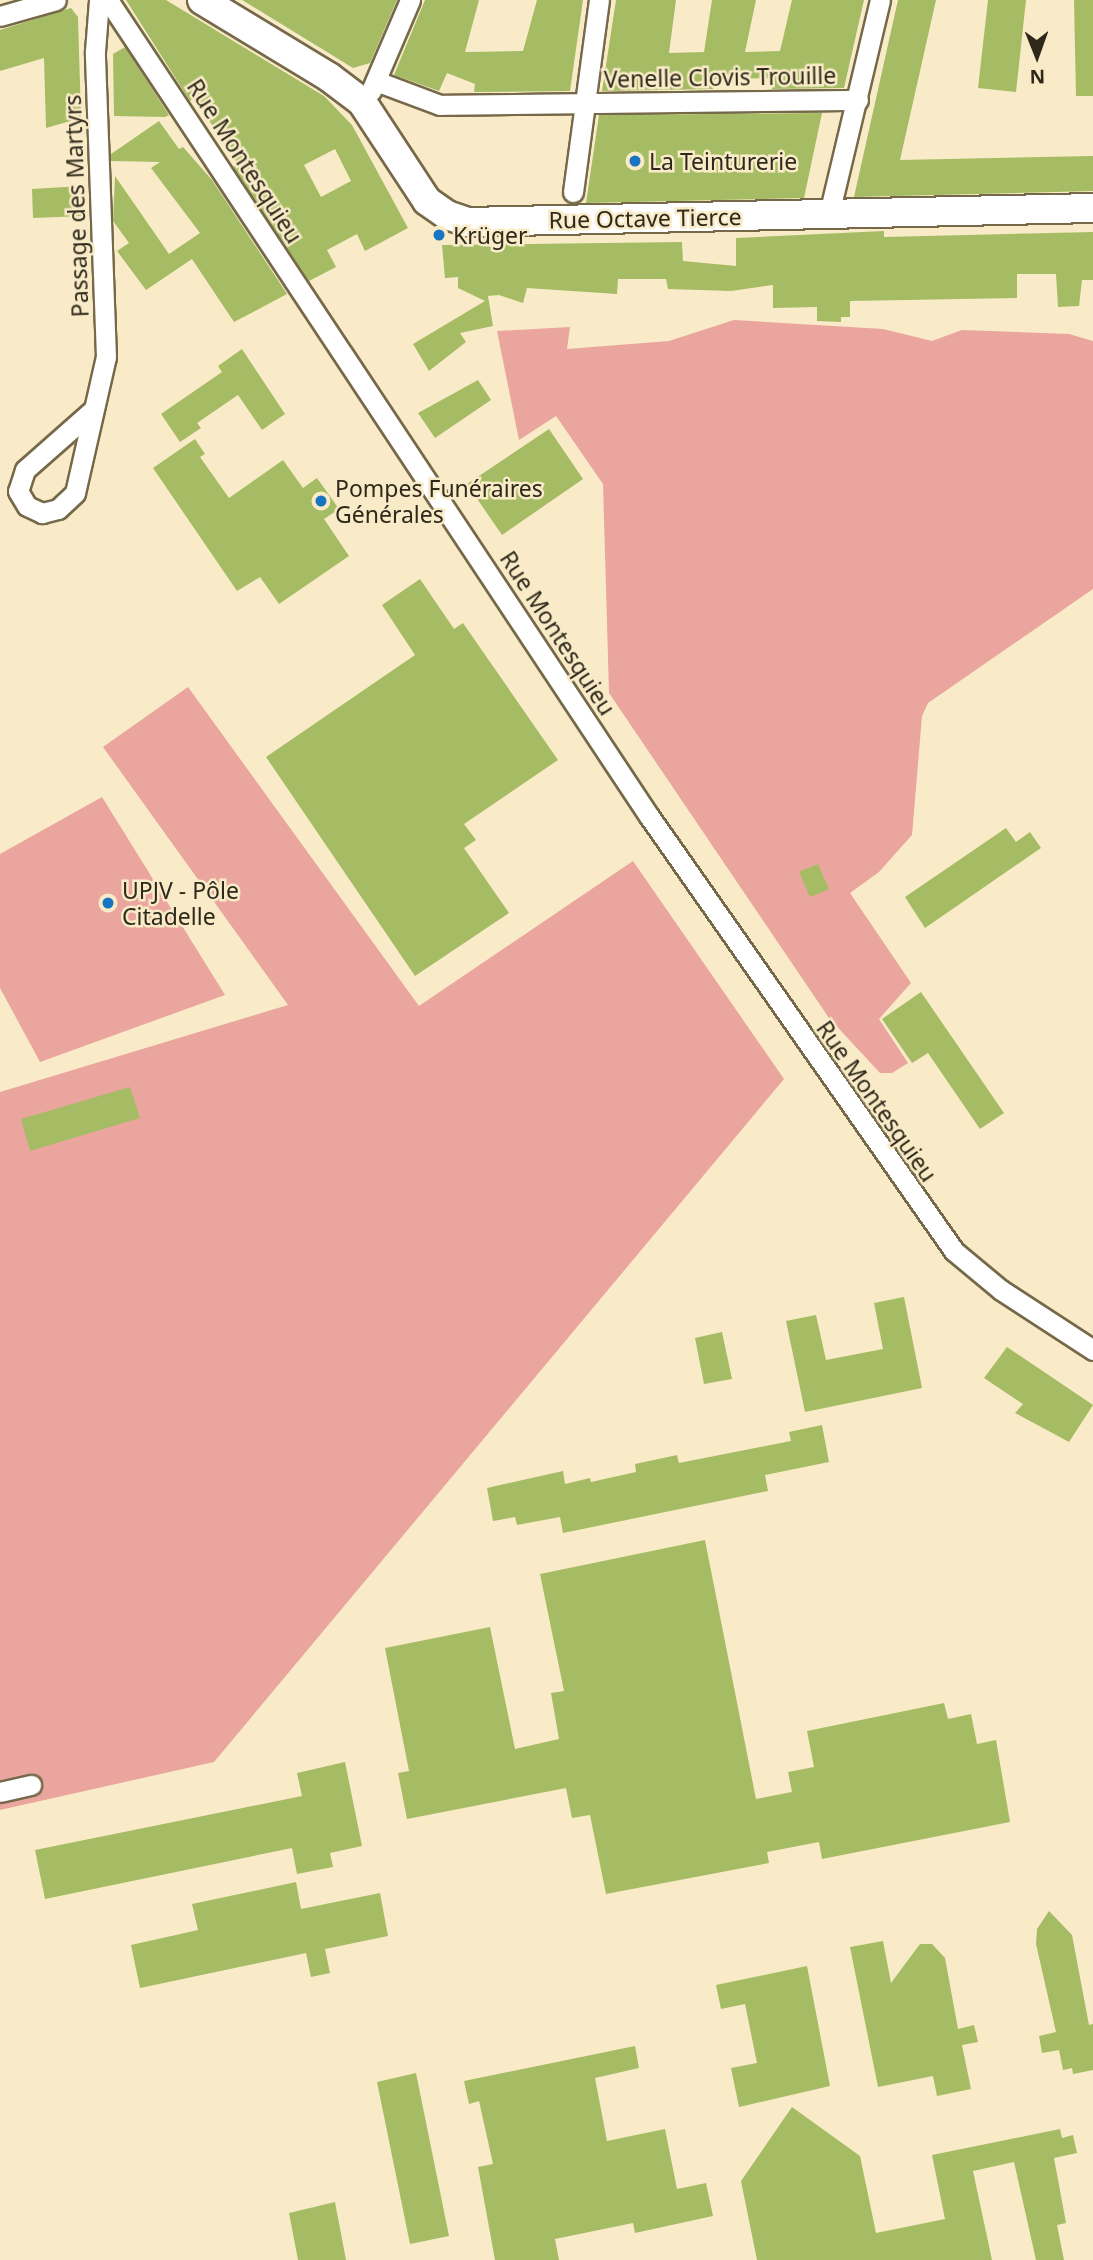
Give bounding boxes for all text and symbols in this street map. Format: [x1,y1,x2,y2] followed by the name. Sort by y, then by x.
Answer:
[1002,21,1072,91] north arrow
[604,61,836,93] street label: Venelle Clovis Trouille
[1029,64,1045,90] text: N
[182,74,308,248] street label: Rue Montesquieu
[58,94,94,318] street label: Passage des Martyrs
[649,147,797,175] place label: La Teinturerie
[627,153,643,169] marker: La Teinturerie
[548,203,742,233] street label: Rue Octave Tierce
[453,221,528,249] place label: Krüger
[431,227,447,243] marker: Krüger
[335,474,543,528] place label: Pompes Funéraires Générales
[313,493,329,509] marker: Pompes Funéraires Générales
[495,546,621,720] street label: Rue Montesquieu
[122,876,239,930] place label: UPJV - Pôle Citadelle
[100,895,116,911] marker: UPJV - Pôle Citadelle
[811,1015,943,1187] street label: Rue Montesquieu

